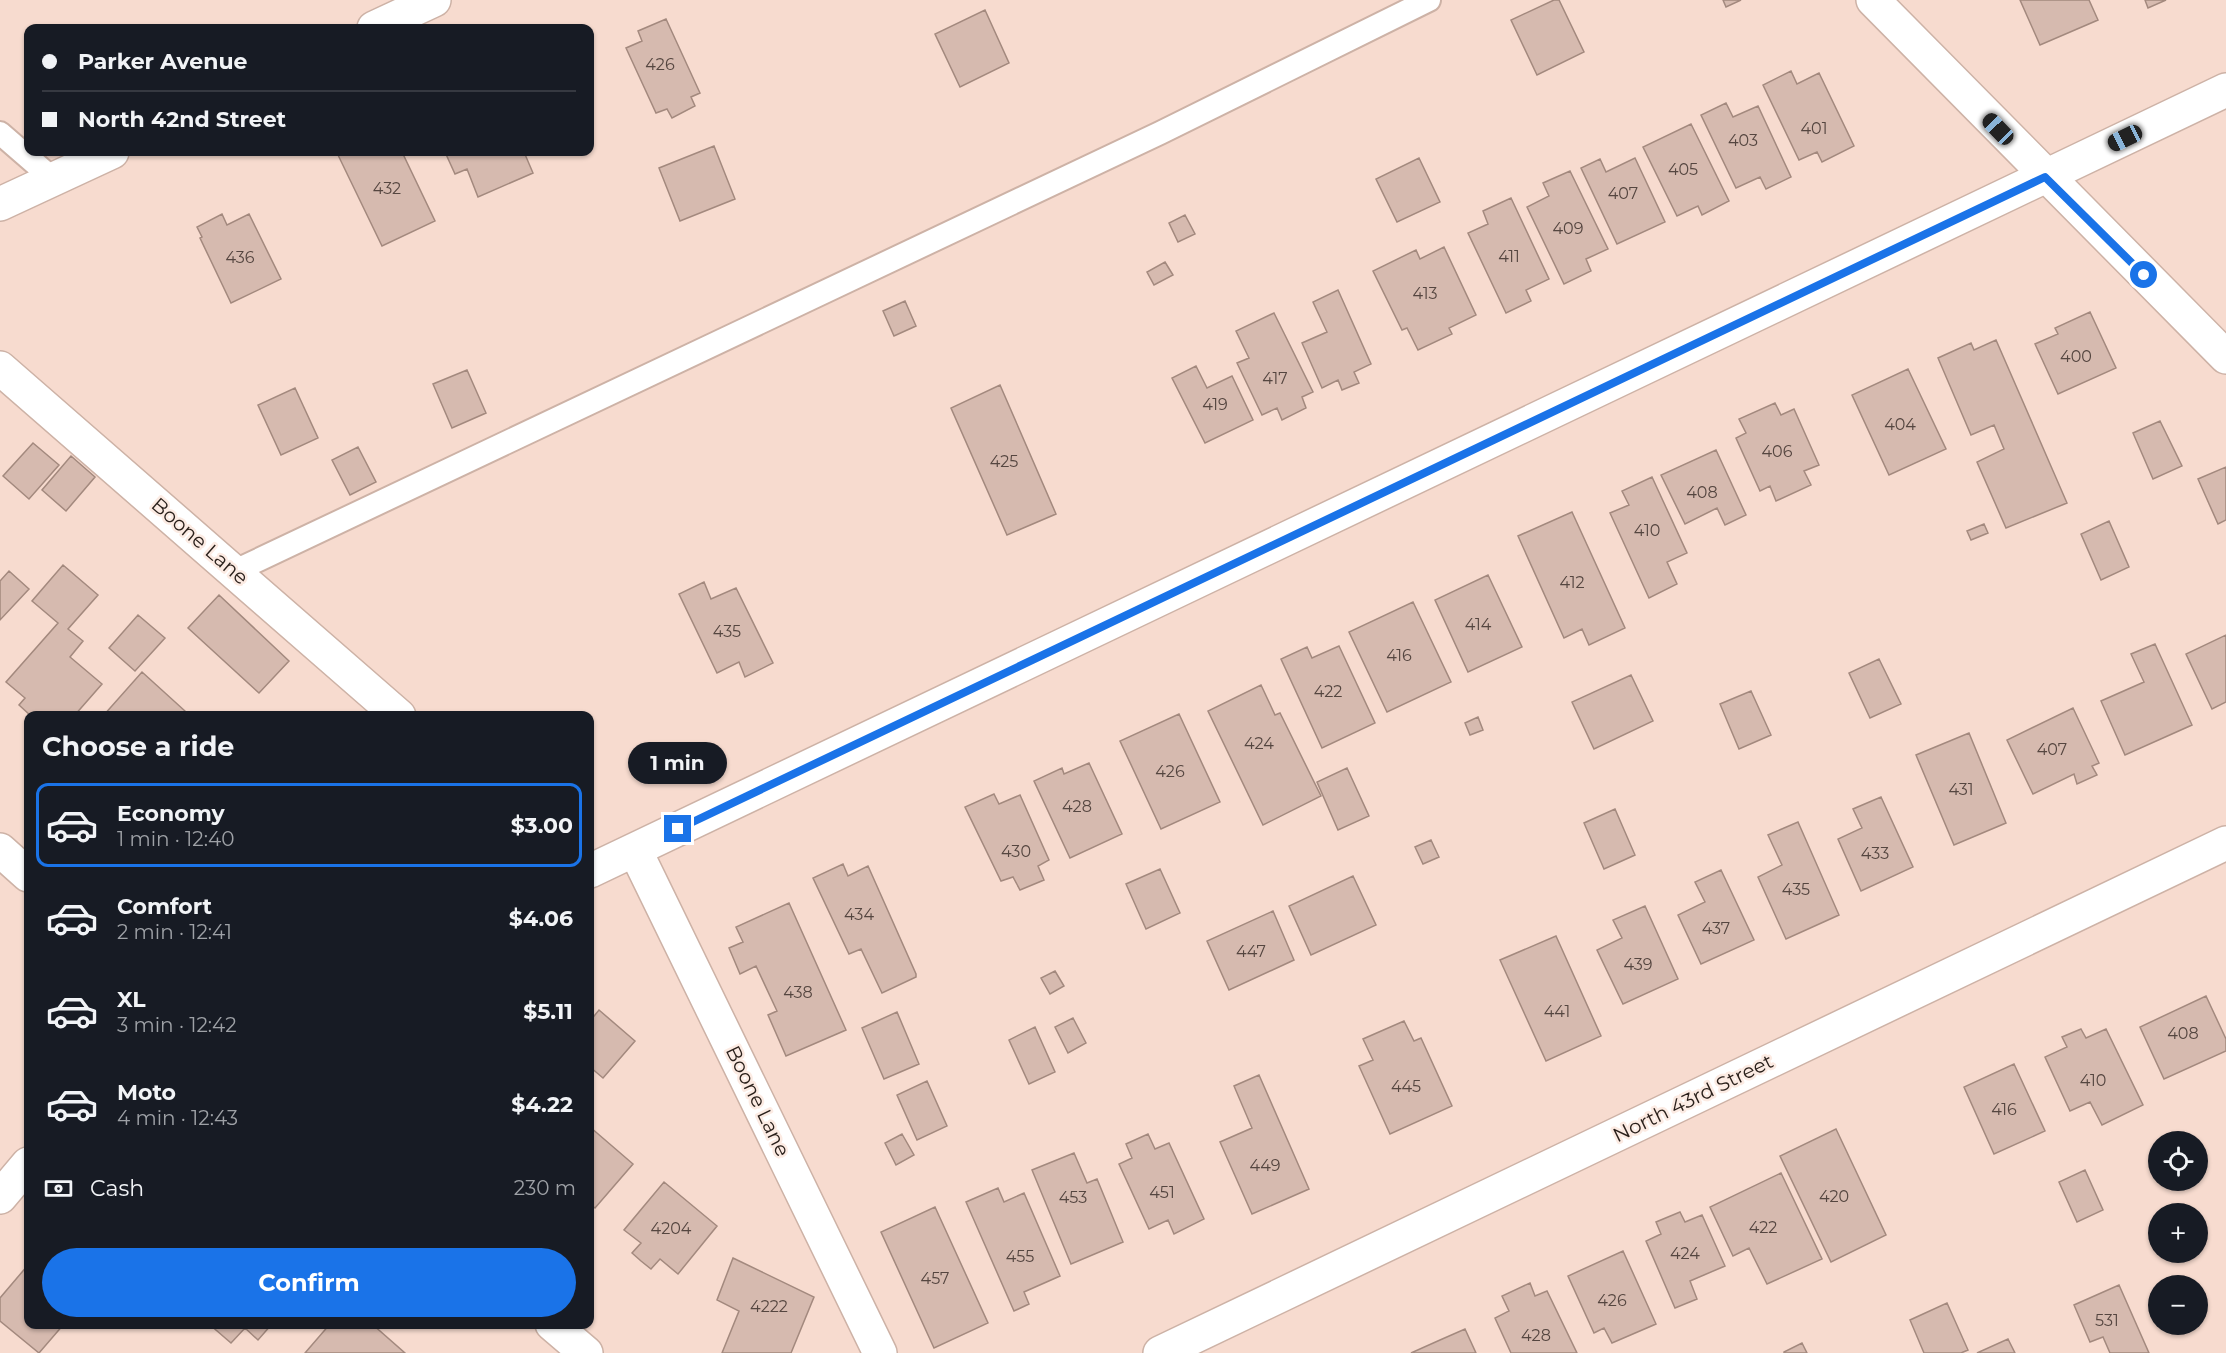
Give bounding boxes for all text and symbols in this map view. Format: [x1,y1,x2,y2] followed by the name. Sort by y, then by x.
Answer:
[78,48,247,75] text: Parker Avenue
[645,55,675,74] house number: 426
[78,106,286,133] text: North 42nd Street
[1979,110,2017,148] car
[1801,119,1827,138] house number: 401
[2105,122,2145,154] car
[1728,131,1758,150] house number: 403
[1668,160,1698,179] house number: 405
[373,179,401,198] house number: 432
[1608,184,1638,203] house number: 407
[1553,219,1583,238] house number: 409
[1498,247,1520,266] house number: 411
[225,248,255,267] house number: 436
[2130,261,2157,288] route start
[1413,284,1437,303] house number: 413
[2060,347,2092,366] house number: 400
[1262,369,1288,388] house number: 417
[1202,395,1228,414] house number: 419
[1884,415,1916,434] house number: 404
[1762,442,1793,461] house number: 406
[990,452,1018,471] house number: 425
[1686,483,1718,502] house number: 408
[147,493,253,589] street label: Boone Lane
[1634,521,1660,540] house number: 410
[1559,573,1585,592] house number: 412
[1465,615,1492,634] house number: 414
[713,622,741,641] house number: 435
[1386,646,1412,665] house number: 416
[1314,682,1342,701] house number: 422
[42,730,234,763] text: Choose a ride
[1244,734,1274,753] house number: 424
[2037,740,2067,759] house number: 407
[628,742,728,784] callout: 1 min
[650,751,705,775] text: 1 min
[1155,762,1185,781] house number: 426
[1948,780,1974,799] house number: 431
[1062,797,1092,816] house number: 428
[45,798,99,852] icon: car
[117,800,225,827] text: Economy
[511,812,573,839] text: $3.00
[664,815,691,842] route end
[117,827,234,851] text: 1 min · 12:40
[1001,842,1031,861] house number: 430
[1861,844,1889,863] house number: 433
[1782,880,1810,899] house number: 435
[45,891,99,945] icon: car
[117,893,212,920] text: Comfort
[509,905,573,932] text: $4.06
[844,905,874,924] house number: 434
[1702,919,1730,938] house number: 437
[117,920,232,944] text: 2 min · 12:41
[1236,942,1266,961] house number: 447
[1623,955,1653,974] house number: 439
[783,983,813,1002] house number: 438
[45,984,99,1038] icon: car
[117,986,146,1013] text: XL
[523,998,573,1025] text: $5.11
[1544,1002,1570,1021] house number: 441
[117,1013,237,1037] text: 3 min · 12:42
[2167,1024,2199,1043] house number: 408
[721,1042,795,1160] street label: Boone Lane
[1609,1049,1777,1147] street label: North 43rd Street
[2080,1071,2106,1090] house number: 410
[45,1077,99,1131] icon: car
[1391,1077,1421,1096] house number: 445
[117,1079,176,1106] text: Moto
[511,1091,573,1118] text: $4.22
[1991,1100,2017,1119] house number: 416
[117,1106,238,1130] text: 4 min · 12:43
[2148,1131,2208,1335] map controls
[2148,1131,2208,1191] button: locate
[1250,1156,1280,1175] house number: 449
[42,1172,75,1205] icon: cash
[90,1175,144,1202] text: Cash
[514,1176,576,1200] text: 230 m
[1149,1183,1175,1202] house number: 451
[1819,1187,1849,1206] house number: 420
[1059,1188,1087,1207] house number: 453
[2148,1203,2208,1263] button: +
[1749,1218,1777,1237] house number: 422
[651,1219,692,1238] house number: 4204
[1670,1244,1700,1263] house number: 424
[1006,1247,1034,1266] house number: 455
[42,1248,576,1317] button: Confirm
[921,1269,949,1288] house number: 457
[2148,1275,2208,1335] button: −
[1597,1291,1627,1310] house number: 426
[750,1297,788,1316] house number: 4222
[2095,1311,2119,1330] house number: 531
[1521,1326,1551,1345] house number: 428

